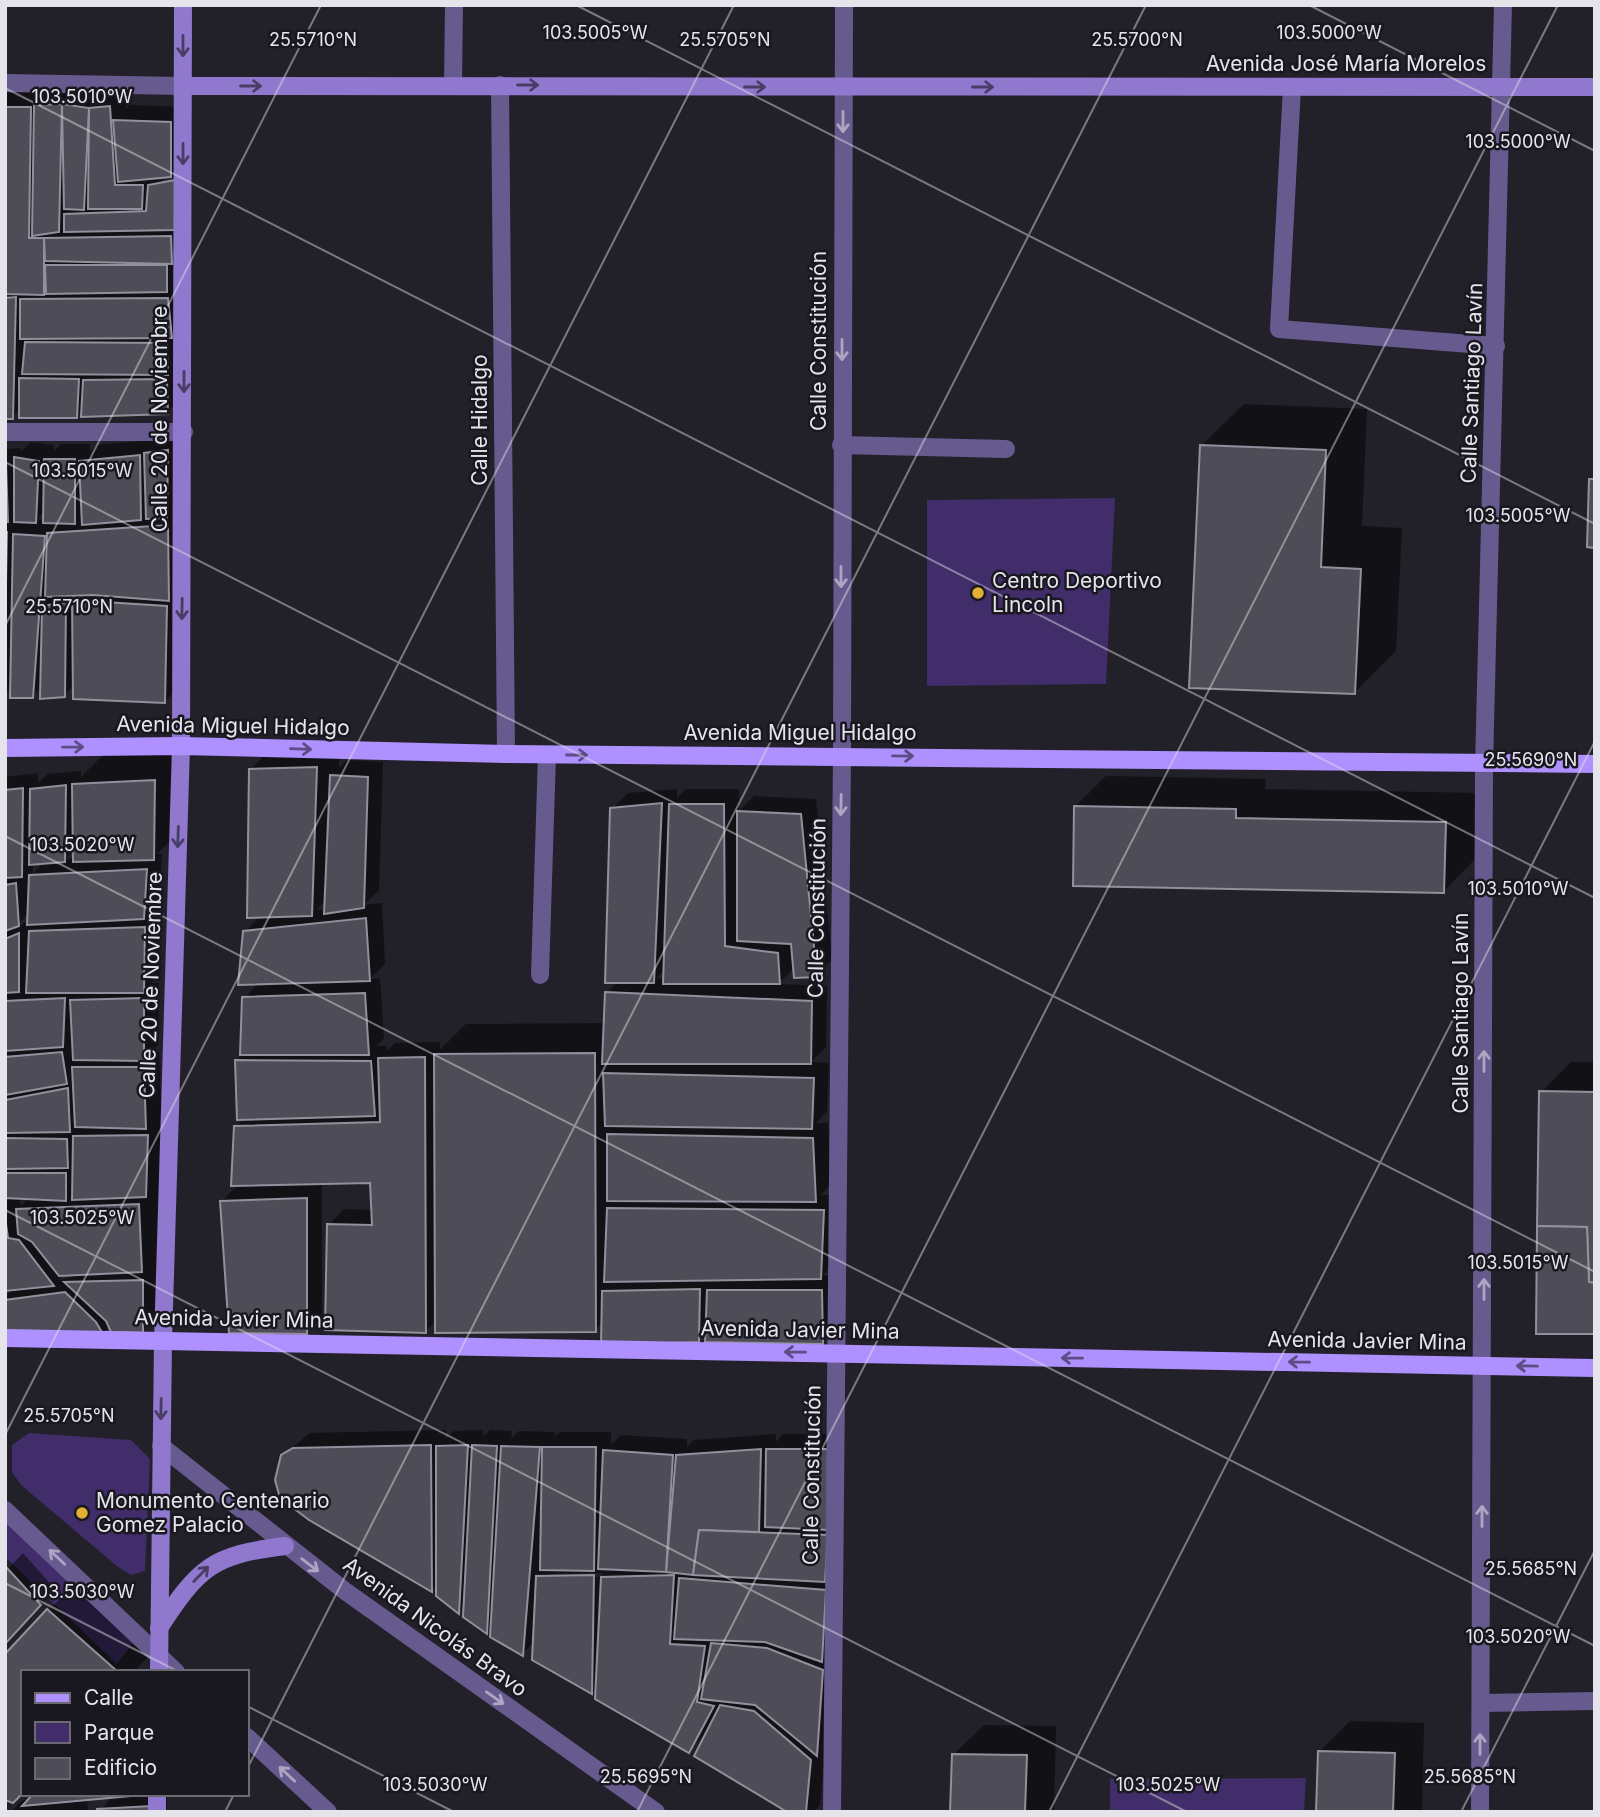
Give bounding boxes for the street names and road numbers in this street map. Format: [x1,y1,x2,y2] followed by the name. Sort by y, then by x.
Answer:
[1206,51,1486,76] street label: Avenida José María Morelos
[806,251,831,431] street label: Calle Constitución
[1456,282,1487,484] street label: Calle Santiago Lavín
[147,306,172,532] street label: Calle 20 de Noviembre
[467,354,492,486] street label: Calle Hidalgo
[116,711,350,740] street label: Avenida Miguel Hidalgo
[683,720,917,745] street label: Avenida Miguel Hidalgo
[802,818,831,998] street label: Calle Constitución
[134,871,167,1099] street label: Calle 20 de Noviembre
[1448,913,1473,1113] street label: Calle Santiago Lavín
[134,1304,334,1333] street label: Avenida Javier Mina
[700,1315,900,1344] street label: Avenida Javier Mina
[1267,1326,1467,1355] street label: Avenida Javier Mina
[797,1385,826,1565] street label: Calle Constitución
[338,1551,532,1702] street label: Avenida Nicolás Bravo

